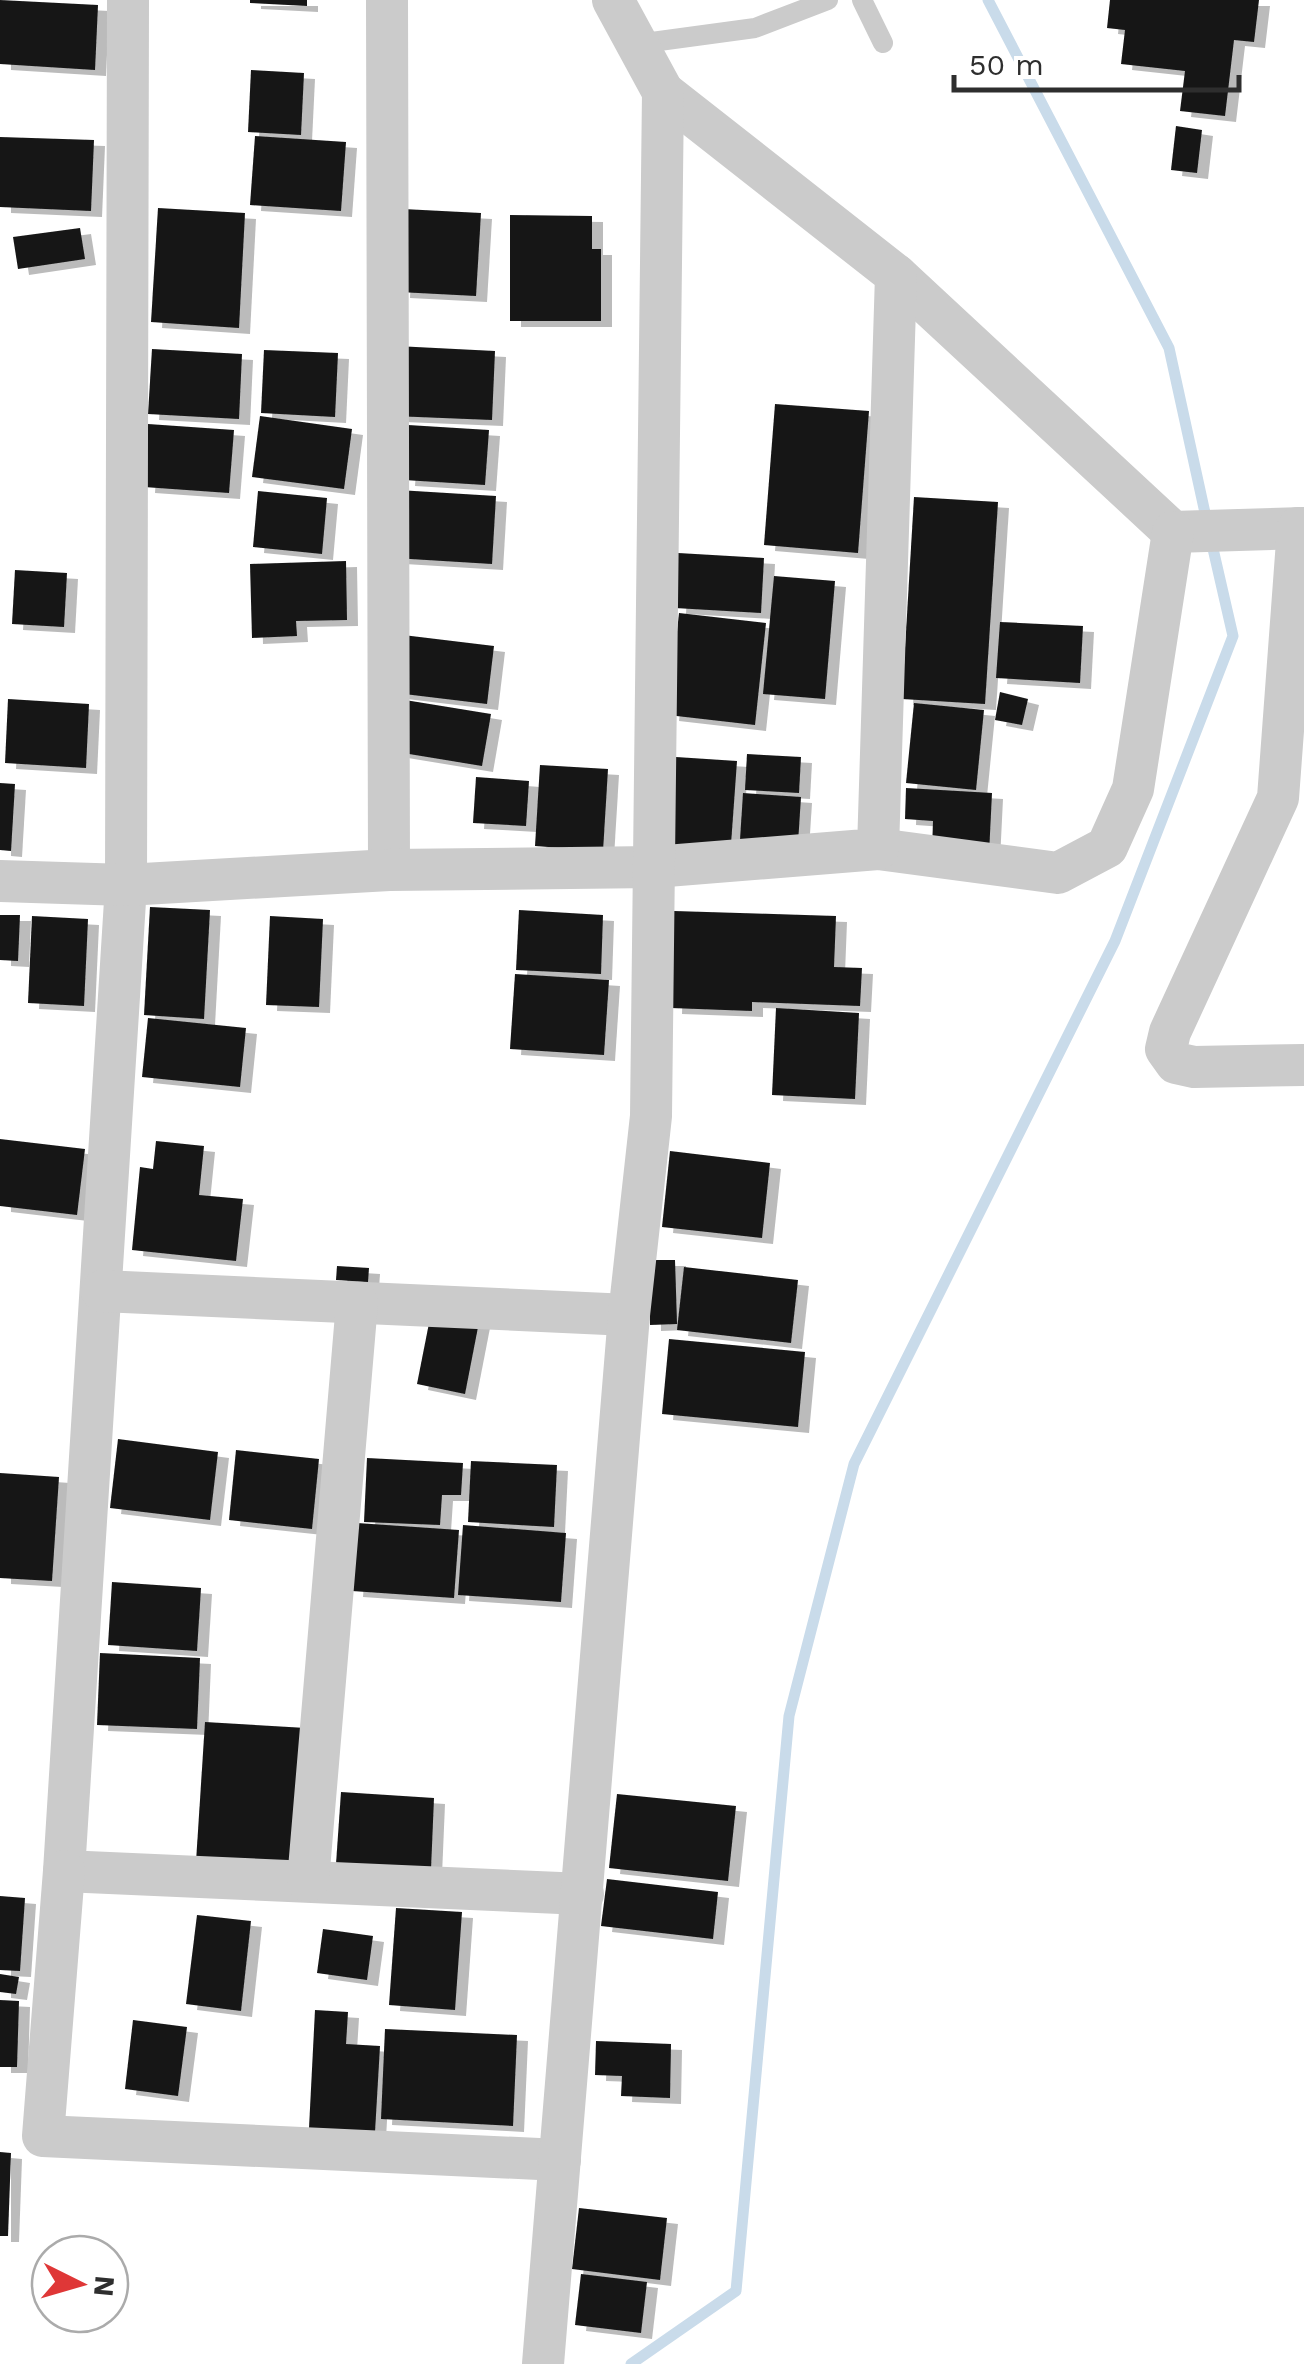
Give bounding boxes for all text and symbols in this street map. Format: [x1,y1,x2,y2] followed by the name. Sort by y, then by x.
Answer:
[954,30,1239,92] scale bar
[969,47,1044,82] text: 50 m
[30,2234,130,2334] north arrow
[87,2274,122,2298] text: N

